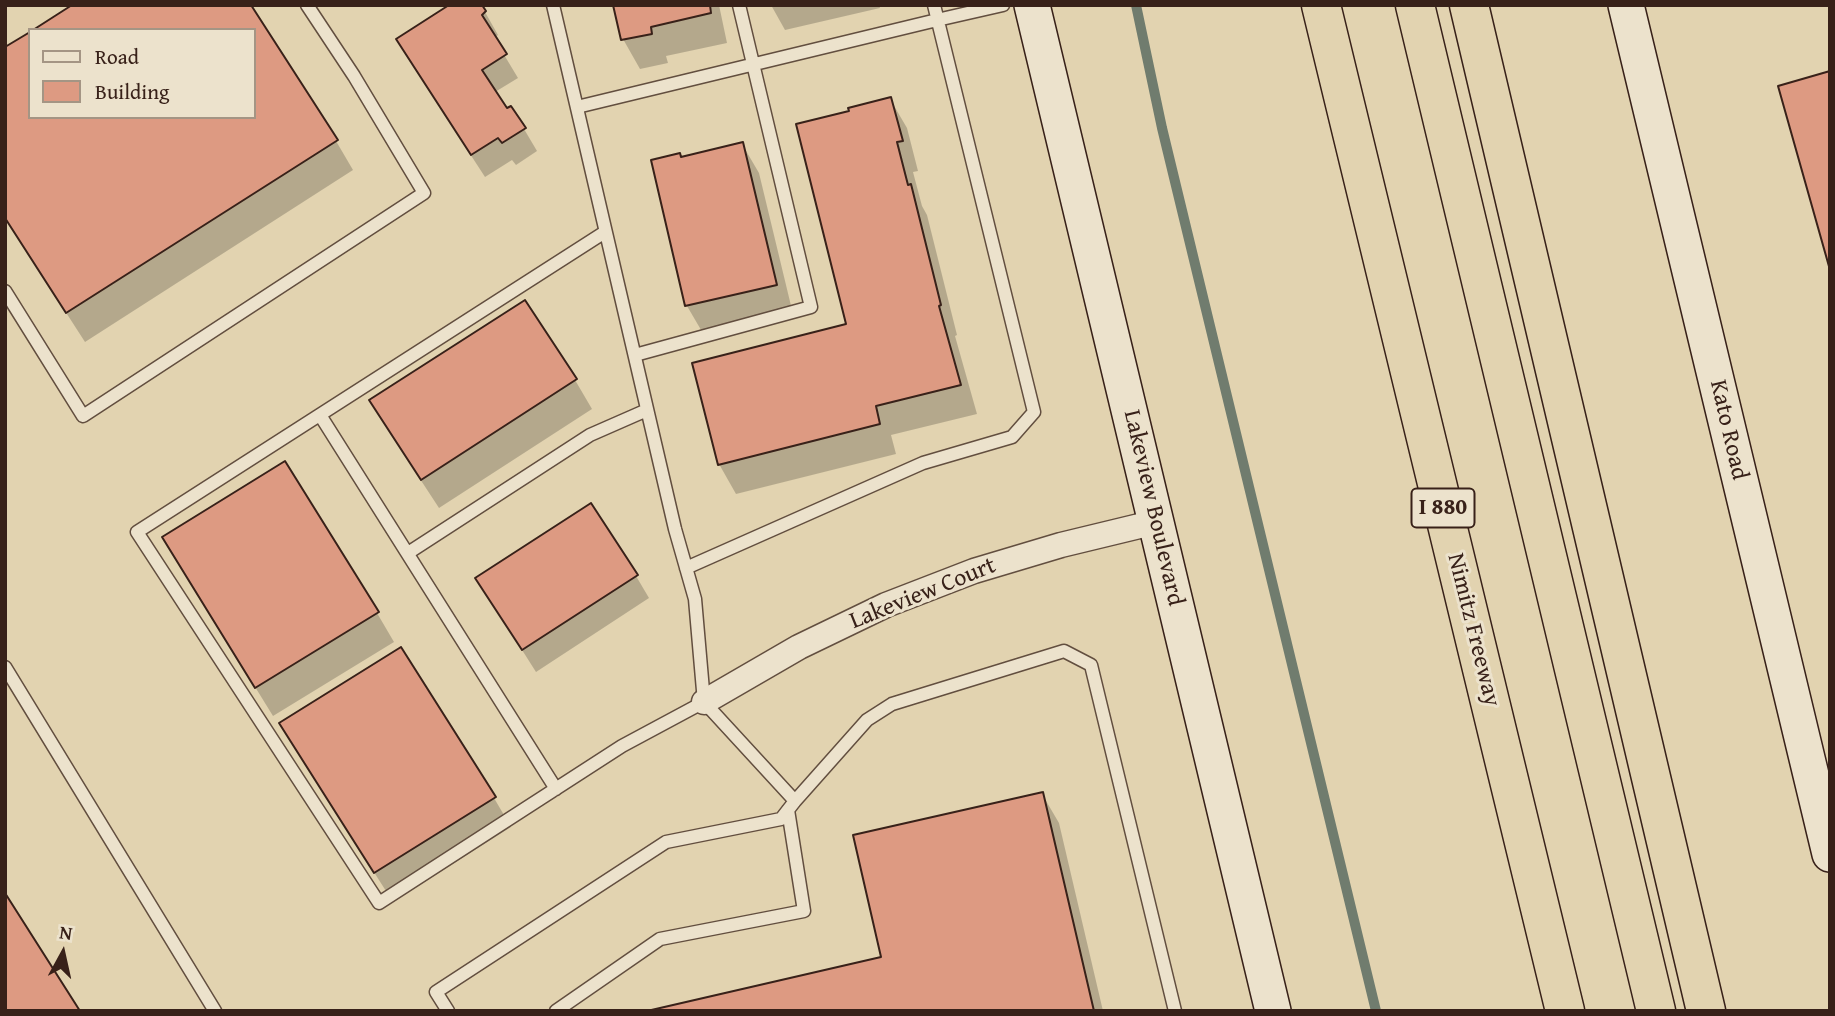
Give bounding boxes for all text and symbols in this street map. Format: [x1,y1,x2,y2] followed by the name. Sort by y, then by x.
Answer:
[28,28,256,119] legend
[95,41,139,72] text: Road
[95,76,169,107] text: Building
[1703,377,1753,483] street label: Kato Road
[1116,407,1190,609] street label: Lakeview Boulevard
[1412,488,1474,528] road number: I 880
[1440,550,1506,710] street label: Nimitz Freeway
[846,552,1000,636] street label: Lakeview Court
[58,917,74,947] text: N
[28,918,98,988] north arrow

